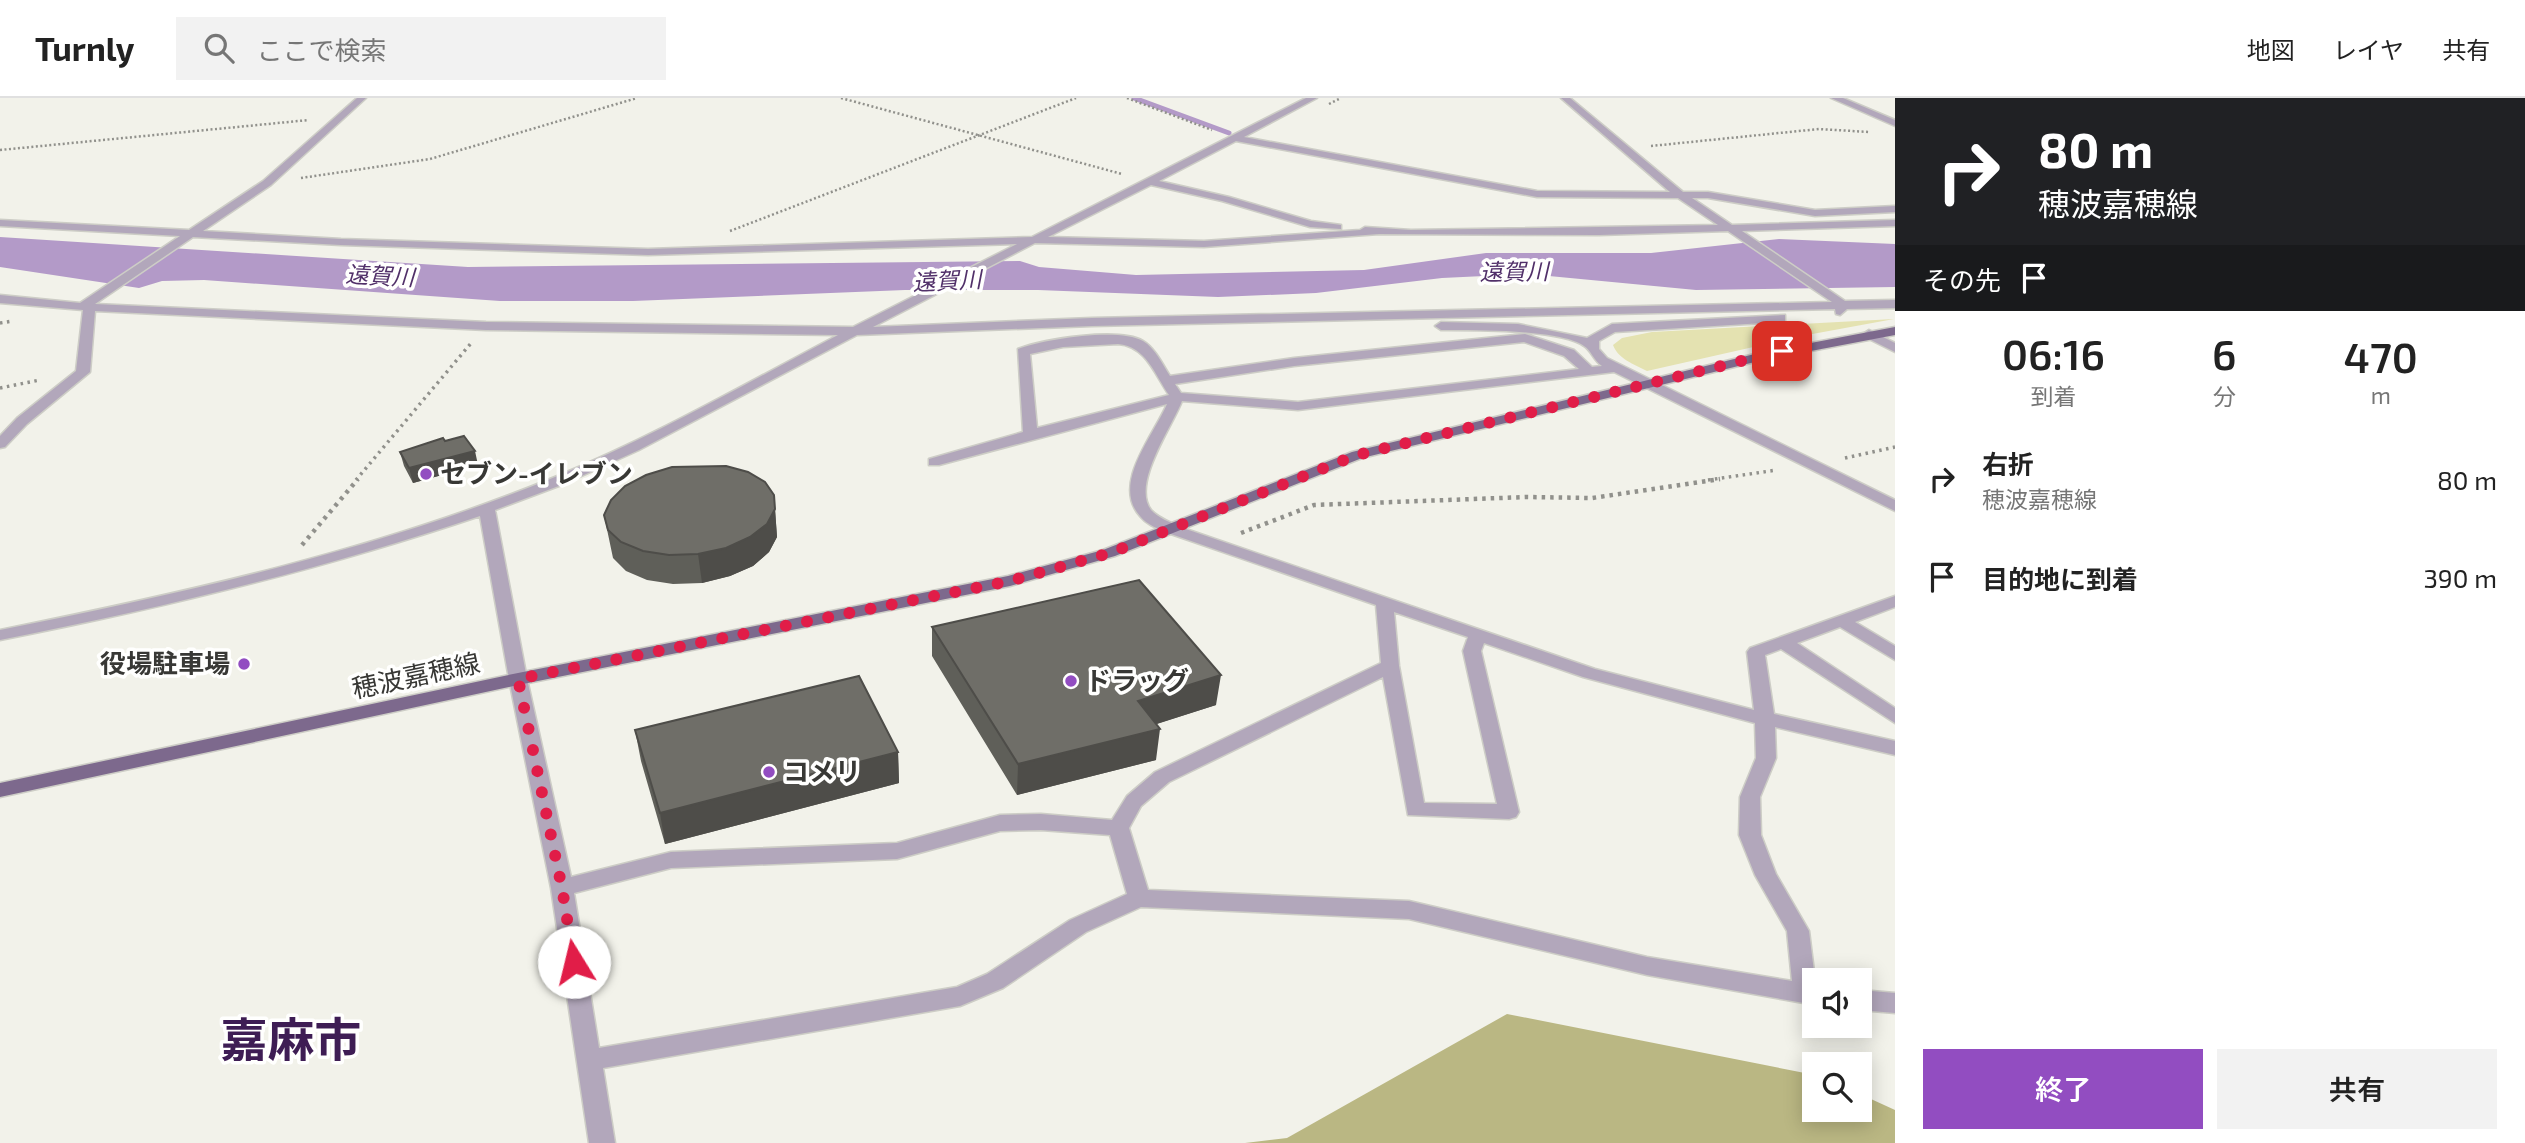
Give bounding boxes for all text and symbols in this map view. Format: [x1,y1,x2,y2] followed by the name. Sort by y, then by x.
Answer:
[176,17,666,80] search box
[35,28,134,68] text: Turnly
[200,29,238,67] icon: search
[256,34,386,65] text: ここで検索
[2247,35,2295,64] text: 地図
[2333,35,2404,64] text: レイヤ
[2442,35,2490,64] text: 共有
[2038,119,2153,178] text: 80 m
[1923,126,2014,217] icon: right
[2038,184,2198,222] text: 穂波嘉穂線
[1479,256,1552,286] water label: 遠賀川
[345,259,418,291] water label: 遠賀川
[2015,259,2053,297] icon: arrive
[912,264,985,296] water label: 遠賀川
[1923,264,2001,295] text: その先
[1752,321,1812,381] pin
[2002,328,2105,378] text: 06:16
[2212,328,2237,378] text: 6
[2344,331,2418,381] text: 470
[1763,332,1801,370] icon: arrive
[2371,381,2391,409] text: m
[2031,382,2077,410] text: 到着
[2213,382,2236,410] text: 分
[1982,448,2034,479] text: 右折
[440,457,633,488] place label: セブン-イレブン
[1923,460,1961,498] icon: right
[2437,464,2497,495] text: 80 m
[418,466,434,482] marker: セブン-イレブン
[1982,485,2097,513] text: 穂波嘉穂線
[1923,558,1961,596] icon: arrive
[2423,562,2497,593] text: 390 m
[1982,563,2138,594] text: 目的地に到着
[349,646,482,703] street label: 穂波嘉穂線
[100,647,230,678] place label: 役場駐車場
[236,656,252,672] marker: 役場駐車場
[1085,664,1189,695] place label: ドラッグ
[1063,673,1079,689] marker: ドラッグ
[783,755,861,786] place label: コメリ
[761,764,777,780] marker: コメリ
[537,925,611,999] position arrow
[1802,968,1872,1122] map controls
[1802,968,1872,1038] button: sound
[221,1010,362,1066] district label: 嘉麻市
[1923,1049,2203,1129] button: 終了
[2217,1049,2497,1129] button: 共有
[1802,1052,1872,1122] button: search

